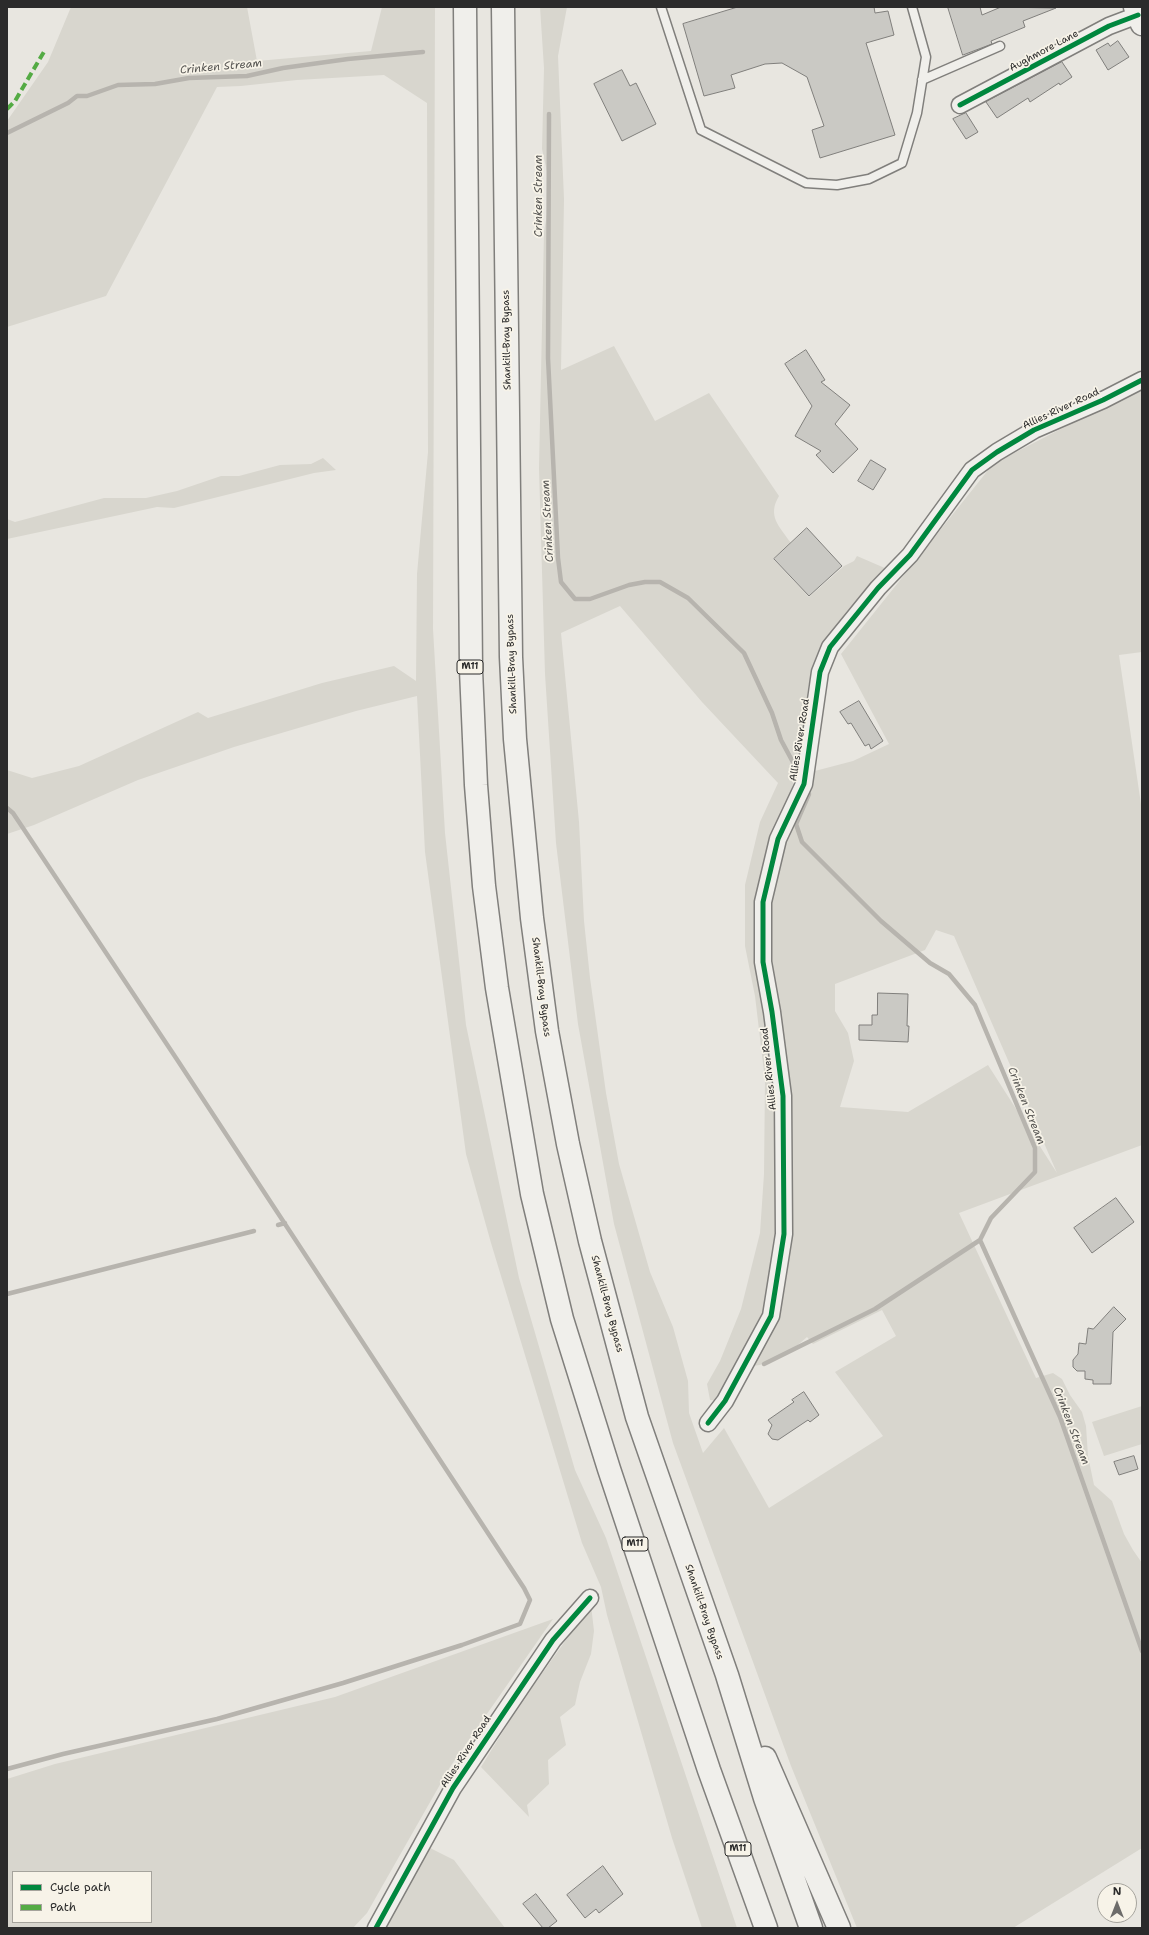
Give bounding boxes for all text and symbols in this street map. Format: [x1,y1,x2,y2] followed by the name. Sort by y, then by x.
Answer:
[1007,28,1081,74] street label: Aughmore Lane
[179,57,263,77] water label: Crinken Stream
[532,155,546,237] water label: Crinken Stream
[500,290,514,390] street label: Shankill-Bray Bypass
[1021,386,1101,432] street label: Allies River Road
[539,479,557,563] water label: Crinken Stream
[504,614,520,714] street label: Shankill-Bray Bypass
[457,660,483,674] road number: M11
[788,698,812,782] street label: Allies River Road
[529,937,553,1037] street label: Shankill-Bray Bypass
[759,1027,779,1111] street label: Allies River Road
[1004,1065,1048,1147] water label: Crinken Stream
[588,1254,626,1354] street label: Shankill-Bray Bypass
[1050,1385,1092,1467] water label: Crinken Stream
[622,1537,648,1551] road number: M11
[682,1563,726,1661] street label: Shankill-Bray Bypass
[438,1714,494,1790] street label: Allies River Road
[725,1842,751,1856] road number: M11
[12,1871,152,1923] legend
[50,1879,111,1895] text: Cycle path
[1097,1883,1137,1923] north arrow
[1113,1884,1121,1899] text: N
[50,1899,76,1915] text: Path

